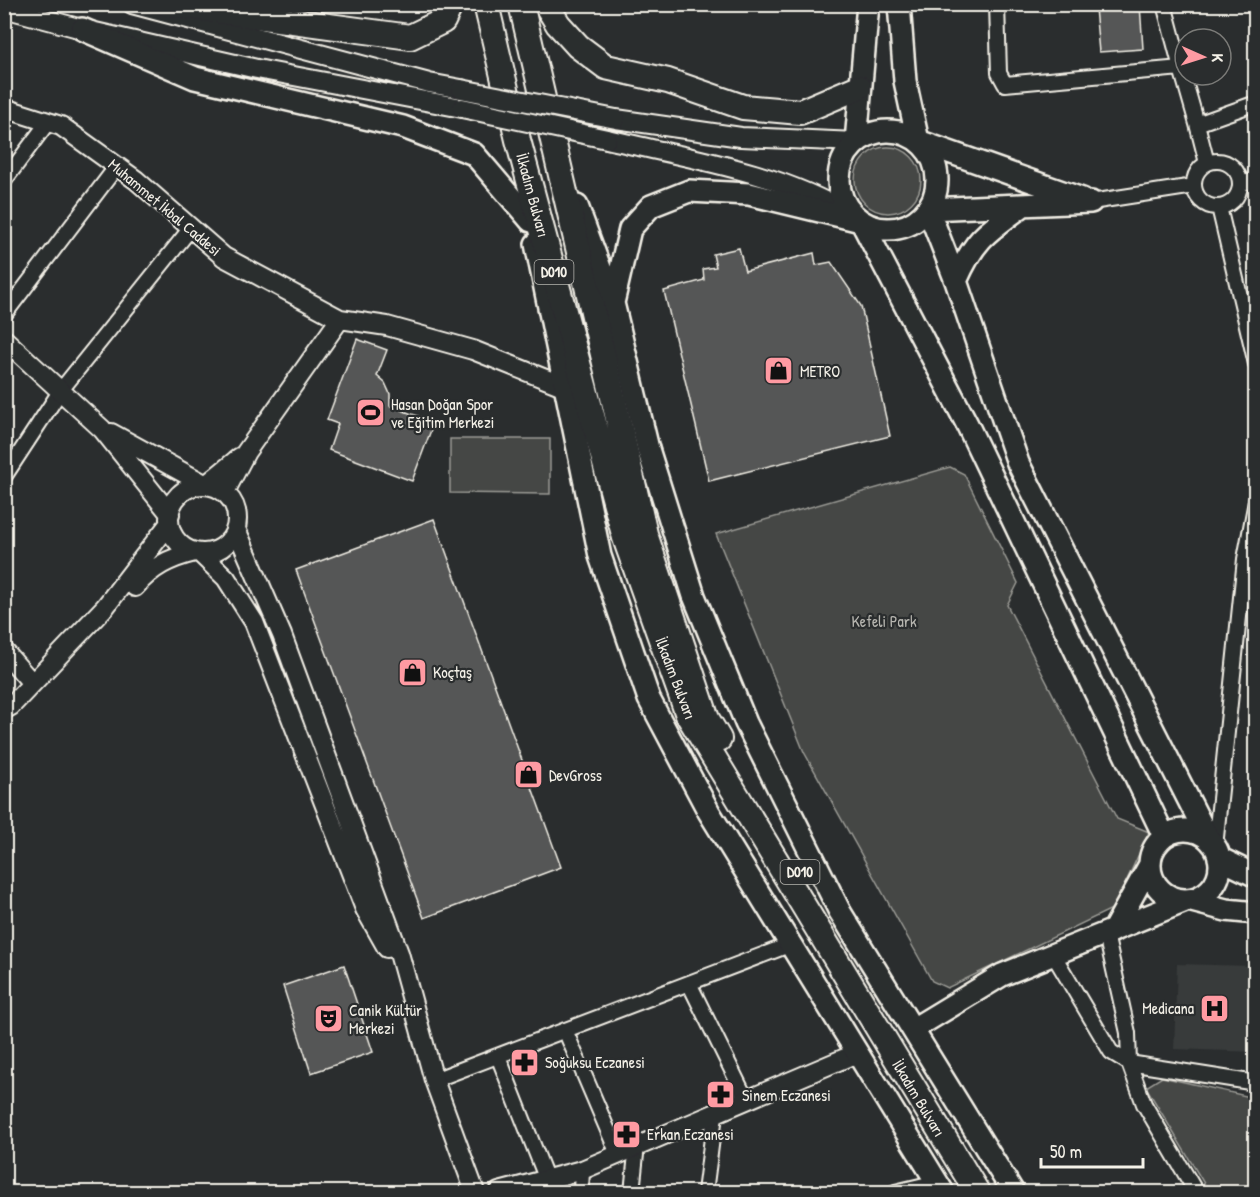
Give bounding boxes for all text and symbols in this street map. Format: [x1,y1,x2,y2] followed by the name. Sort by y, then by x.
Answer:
[1173,27,1233,87] north arrow
[1207,53,1229,63] text: K
[511,150,555,240] street label: İlkadım Bulvarı
[104,153,226,261] street label: Muhammet İkbal Caddesi
[534,260,574,284] road number: D010
[763,355,795,387] shop icon: METRO
[800,360,840,382] place label: METRO
[391,393,494,433] place label: Hasan Doğan Spor ve Eğitim Merkezi
[354,397,386,429] sports icon: Hasan Doğan Spor ve Eğitim Merkezi
[851,610,917,632] park label: Kefeli Park
[650,634,702,722] street label: İlkadım Bulvarı
[396,656,428,688] shop icon: Koçtaş
[433,661,472,683] place label: Koçtaş
[512,759,544,791] shop icon: DevGross
[549,764,602,786] place label: DevGross
[780,860,820,884] road number: D010
[1199,992,1231,1024] hospital icon: Medicana
[1142,997,1194,1019] place label: Medicana
[349,999,422,1039] place label: Canik Kültür Merkezi
[312,1003,344,1035] theatre icon: Canik Kültür Merkezi
[508,1046,540,1078] pharmacy icon: Soğuksu Eczanesi
[545,1051,645,1073] place label: Soğuksu Eczanesi
[887,1055,951,1141] street label: İlkadım Bulvarı
[705,1079,737,1111] pharmacy icon: Sinem Eczanesi
[742,1084,831,1106] place label: Sinem Eczanesi
[610,1118,642,1150] pharmacy icon: Erkan Eczanesi
[647,1123,734,1145] place label: Erkan Eczanesi
[1041,1131,1143,1169] scale bar
[1050,1139,1082,1164] text: 50 m

